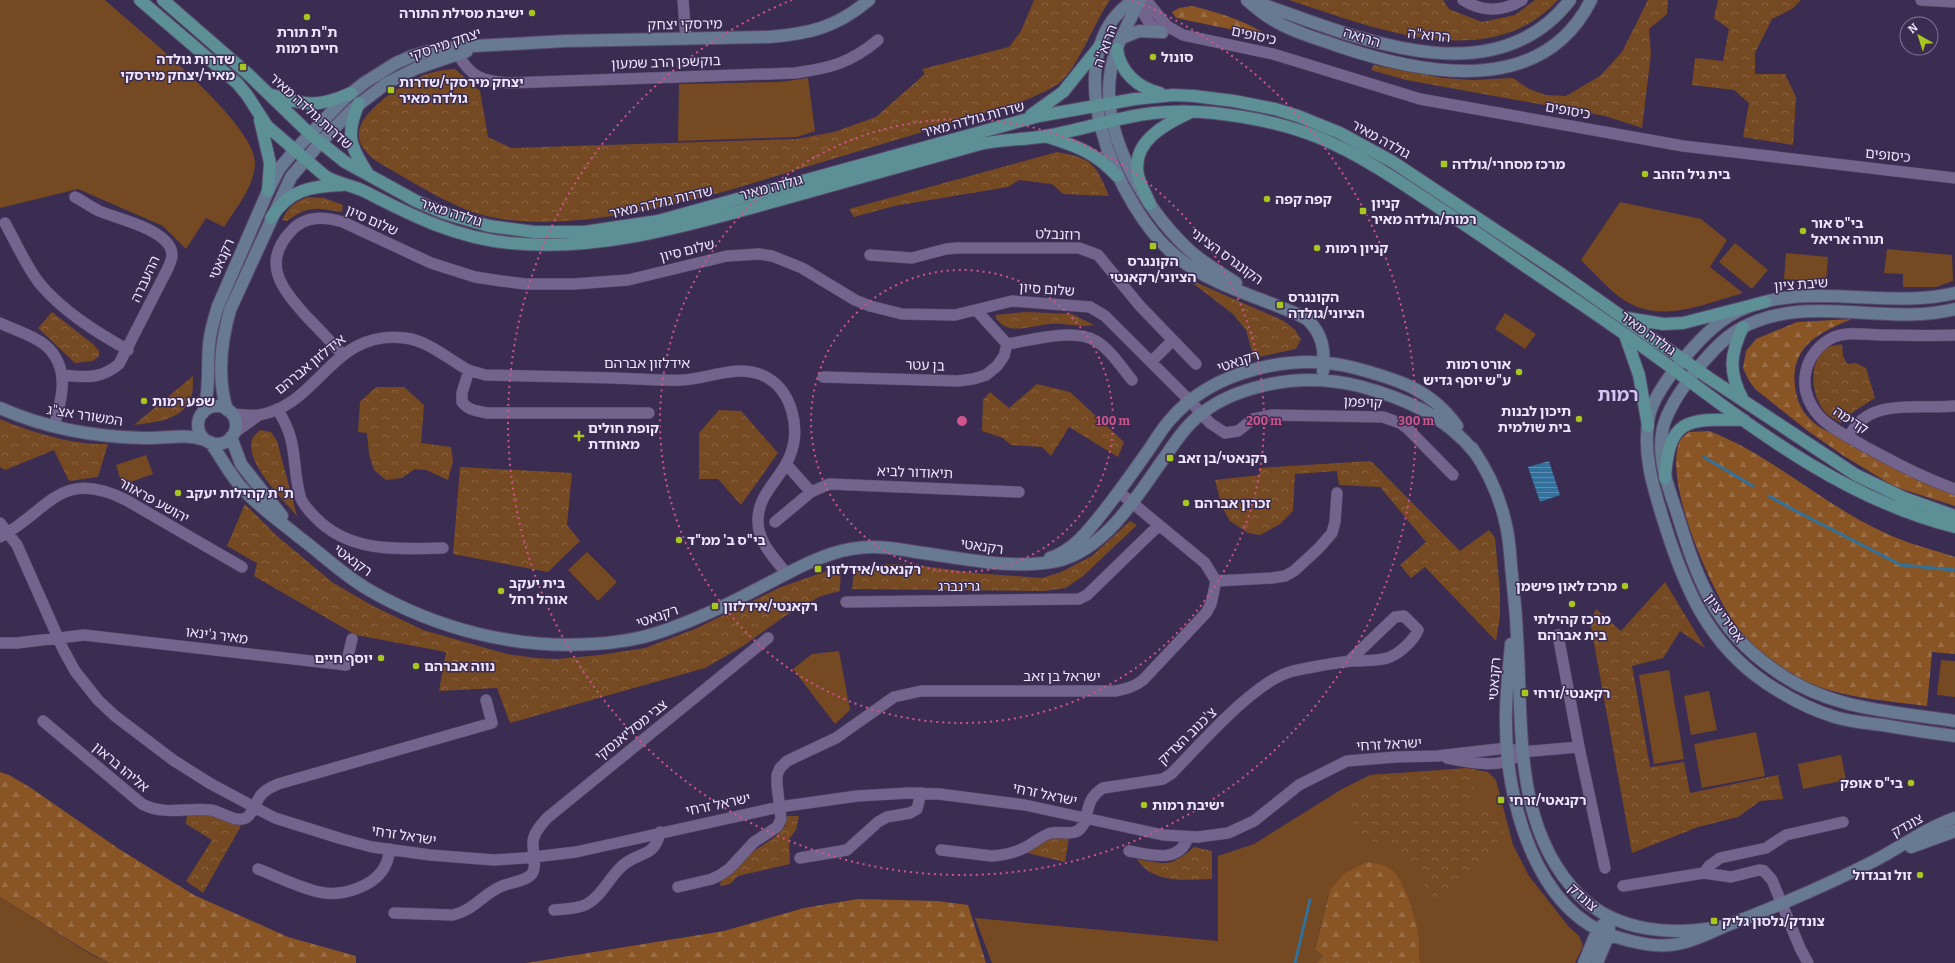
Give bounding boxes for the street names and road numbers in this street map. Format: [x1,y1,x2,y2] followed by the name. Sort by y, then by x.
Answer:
[647,15,723,34] street label: מירסקי יצחק
[1090,22,1121,70] street label: הרוא''ה
[1230,22,1278,49] street label: כיסופים
[407,24,483,65] street label: יצחק מירסקי
[1341,24,1382,51] street label: הרואה
[1407,25,1451,46] street label: הרוא"ה
[611,52,721,73] street label: בוקשפן הרב שמעון
[266,70,356,153] street label: שדרות גולדה מאיר
[920,98,1026,141] street label: שדרות גולדה מאיר
[1544,98,1592,123] street label: כיסופים
[1348,116,1413,163] street label: גולדה מאיר
[1864,145,1912,166] street label: כיסופים
[738,171,805,204] street label: גולדה מאיר
[608,182,715,223] street label: שדרות גולדה מאיר
[417,194,484,231] street label: גולדה מאיר
[343,201,401,240] street label: שלום סיון
[1035,225,1081,244] street label: רוזנבלט
[1187,225,1266,288] street label: הקונגרס הציוני
[658,235,716,265] street label: שלום סיון
[205,236,238,282] street label: רקנאטי
[127,253,164,305] street label: ההעברה
[1773,274,1829,295] street label: שיבת ציון
[1018,279,1075,300] street label: שלום סיון
[1617,308,1679,359] street label: גולדה מאיר
[272,331,349,398] street label: אידלזון אברהם
[1215,347,1261,376] street label: רקנאטי
[604,355,690,372] street label: אידלזון אברהם
[905,356,945,375] street label: בן עטר
[1343,393,1383,412] street label: קויפמן
[46,401,124,430] street label: המשורר אצ"ג
[1830,403,1872,438] street label: קדימה
[877,463,953,482] street label: תיאודור לביא
[115,474,192,527] street label: יהושע פראוור
[959,535,1005,558] street label: רקנאטי
[330,541,375,580] street label: רקנאטי
[938,578,980,595] street label: גרינברג
[1701,590,1748,646] street label: אסירי ציון
[634,601,680,632] street label: רקנאטי
[185,623,249,648] street label: מאיר ג'ינאו
[1485,657,1504,701] street label: רקנאטי
[1023,668,1101,685] street label: ישראל בן זאב
[592,696,671,765] street label: צבי מסליאנסקי
[1154,704,1220,769] street label: צ'כנוב הצדיק
[1356,734,1422,755] street label: ישראל זרחי
[89,739,152,796] street label: אליהו בראון
[1011,779,1079,810] street label: ישראל זרחי
[684,789,752,820] street label: ישראל זרחי
[1888,810,1926,841] street label: צונדק
[370,822,438,849] street label: ישראל זרחי
[1564,880,1601,915] street label: צונדק

